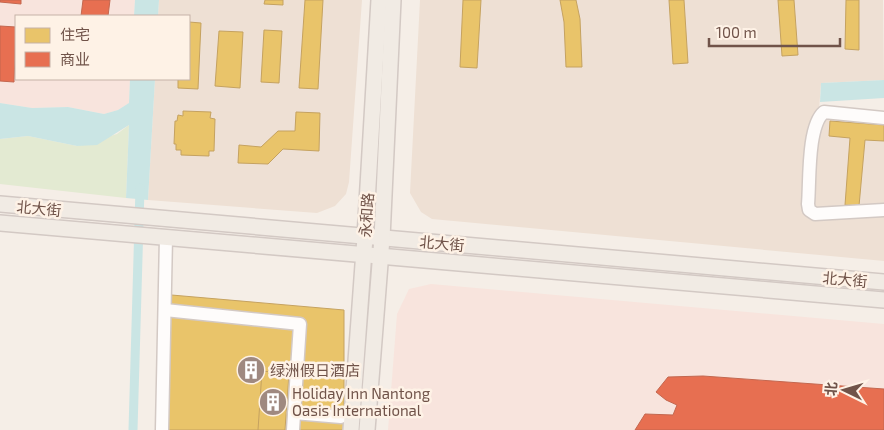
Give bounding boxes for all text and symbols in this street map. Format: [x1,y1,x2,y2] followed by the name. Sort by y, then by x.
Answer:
[15,15,190,80] legend
[709,15,840,47] scale bar
[716,23,757,41] text: 100 m
[60,25,90,43] text: 住宅
[60,50,90,68] text: 商业
[355,192,377,238] street label: 永和路
[16,197,62,219] street label: 北大街
[419,232,465,254] street label: 北大街
[822,268,868,290] street label: 北大街
[236,355,266,385] building icon: 绿洲假日酒店
[270,361,360,379] place label: 绿洲假日酒店
[819,365,869,415] north arrow
[821,381,840,397] text: 北
[292,384,431,419] place label: Holiday Inn Nantong Oasis International
[258,387,288,417] building icon: Holiday Inn Nantong Oasis International

